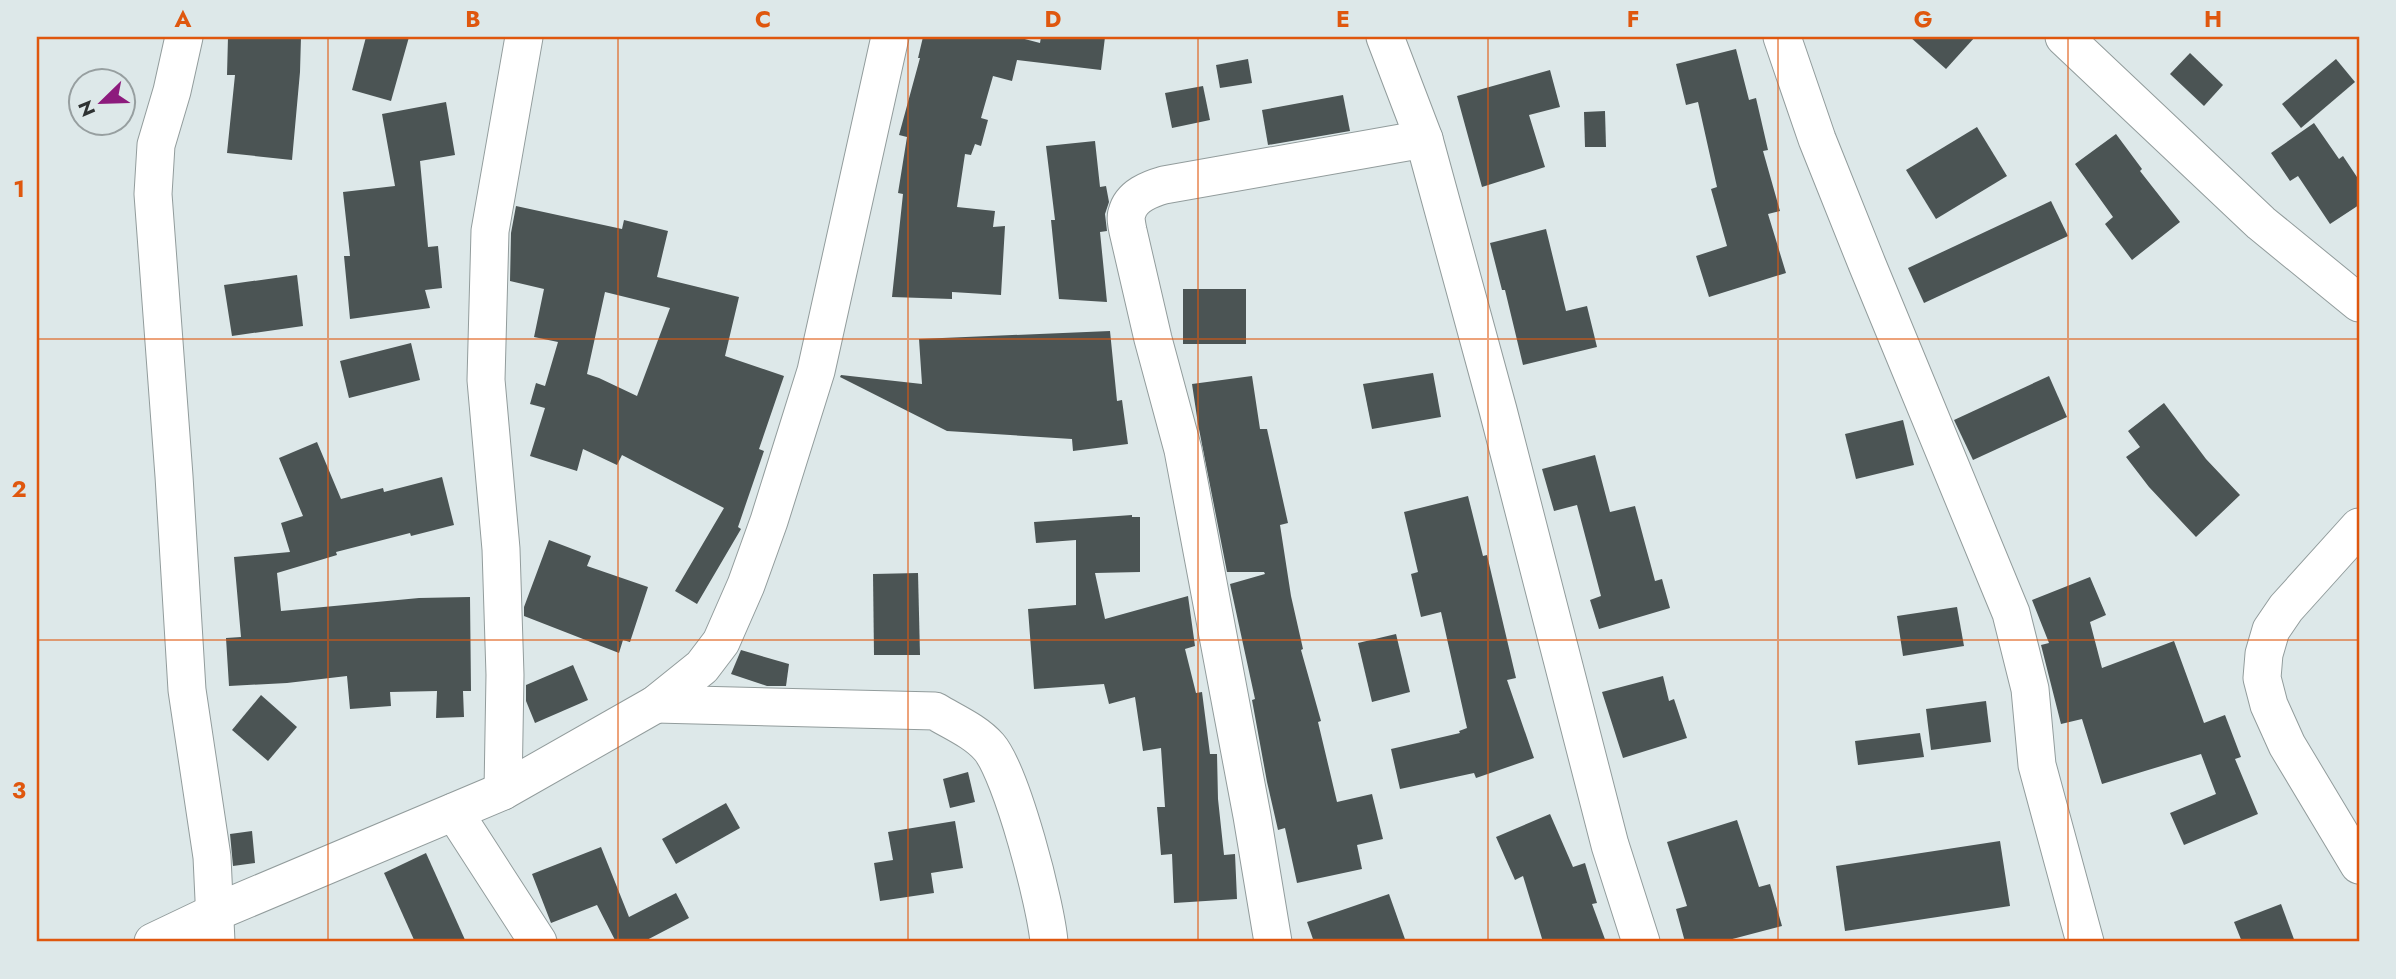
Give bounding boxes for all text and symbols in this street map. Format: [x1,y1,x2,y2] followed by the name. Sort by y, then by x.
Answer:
[174,2,192,36] text: A
[465,2,481,36] text: B
[755,2,771,36] text: C
[1045,2,1062,36] text: D
[1336,2,1350,36] text: E
[1627,2,1639,36] text: F
[1914,2,1932,36] text: G
[2204,2,2222,36] text: H
[66,66,136,136] north arrow
[71,96,102,121] text: N
[13,172,25,206] text: 1
[11,472,27,506] text: 2
[12,773,26,807] text: 3

